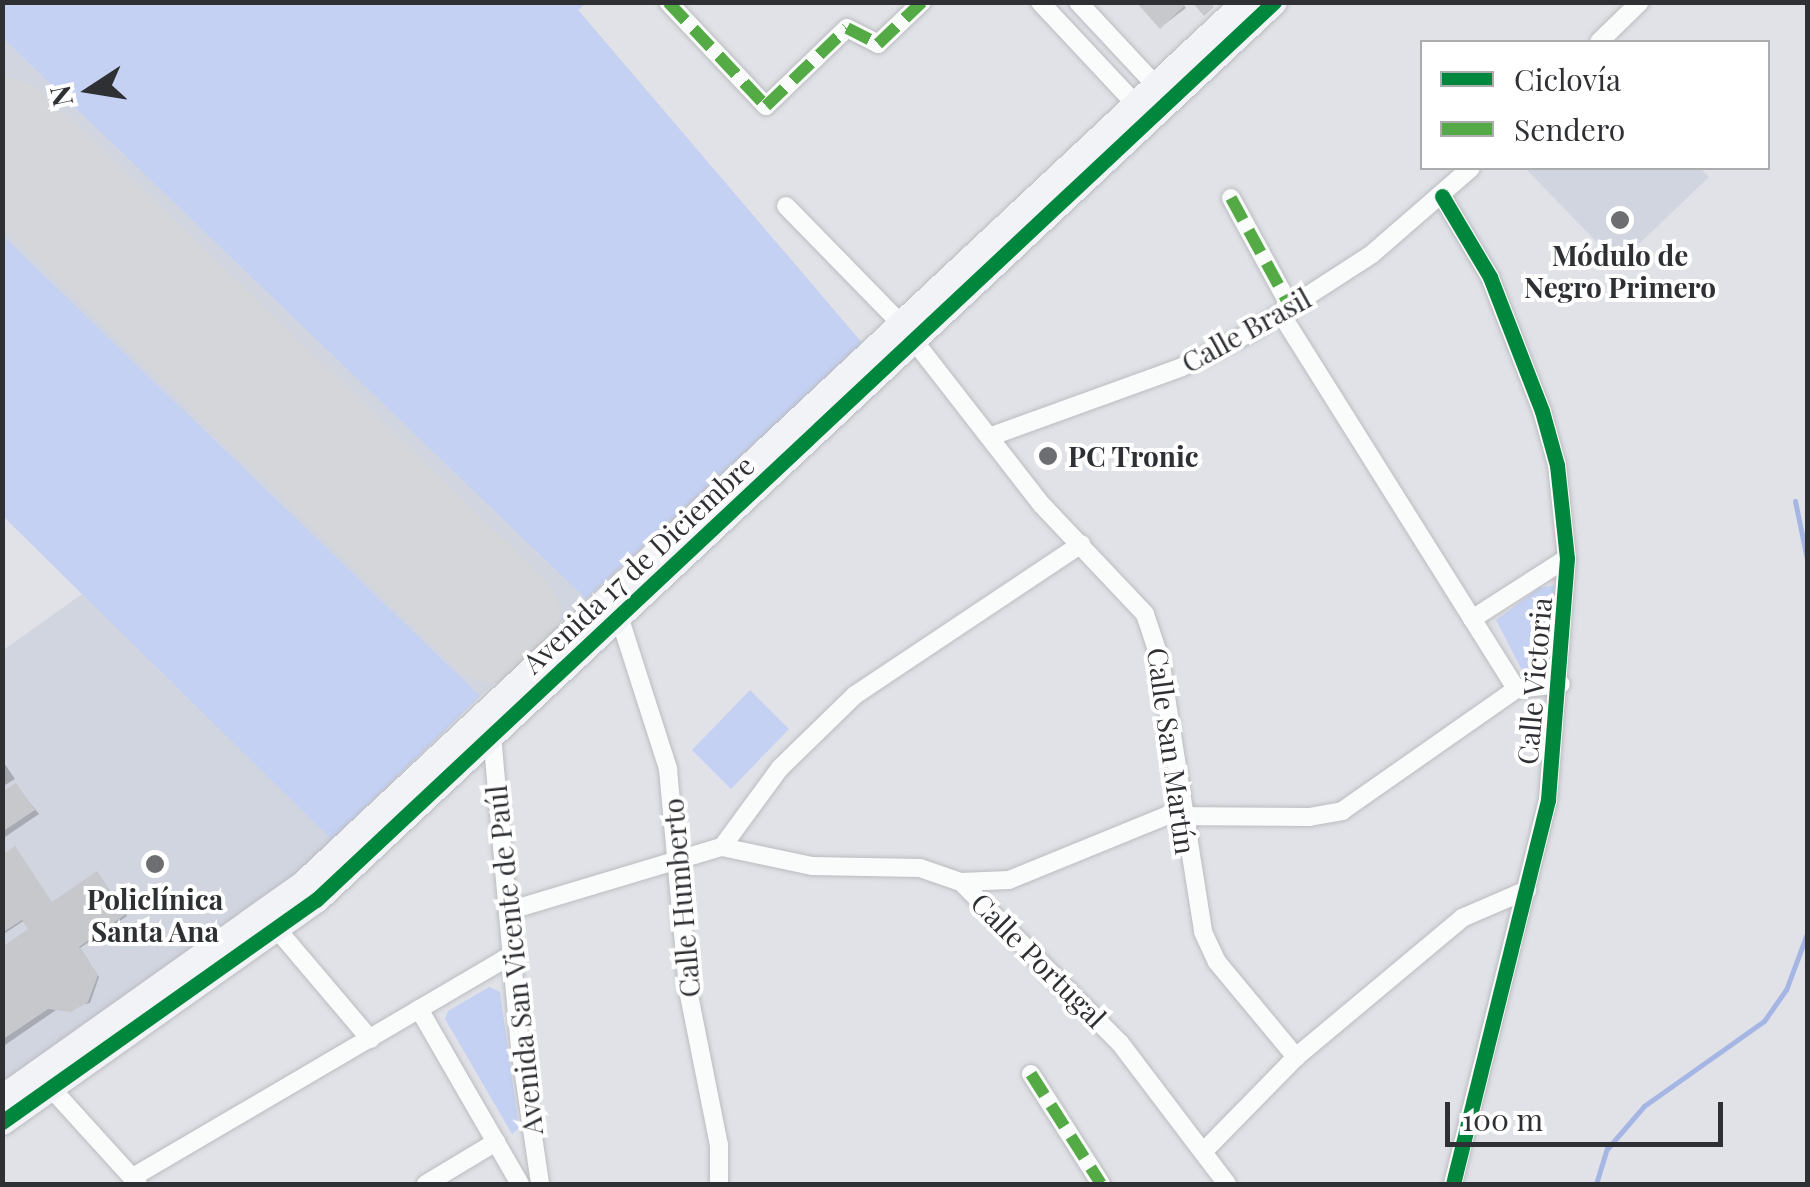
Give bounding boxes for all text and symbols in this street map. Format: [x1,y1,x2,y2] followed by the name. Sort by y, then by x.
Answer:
[40,40,140,140] north arrow
[1420,40,1770,170] legend
[1514,59,1621,99] text: Ciclovía
[40,83,80,110] text: N
[1514,109,1625,149] text: Sendero
[1607,207,1633,233] marker: Módulo de Negro Primero
[1524,238,1716,304] place label: Módulo de Negro Primero
[1176,281,1316,379] street label: Calle Brasil
[1068,439,1199,473] place label: PC Tronic
[1037,445,1059,467] marker: PC Tronic
[515,448,761,680] street label: Avenida 17 de Diciembre
[1510,596,1558,766] street label: Calle Victoria
[1141,646,1203,856] street label: Calle San Martín
[479,783,549,1137] street label: Avenida San Vicente de Paúl
[656,797,706,999] street label: Calle Humberto
[142,851,168,877] marker: Policlínica Santa Ana
[87,882,223,948] place label: Policlínica Santa Ana
[965,886,1113,1034] street label: Calle Portugal
[1450,1082,1728,1144] scale bar
[1462,1099,1543,1139] text: 100 m

